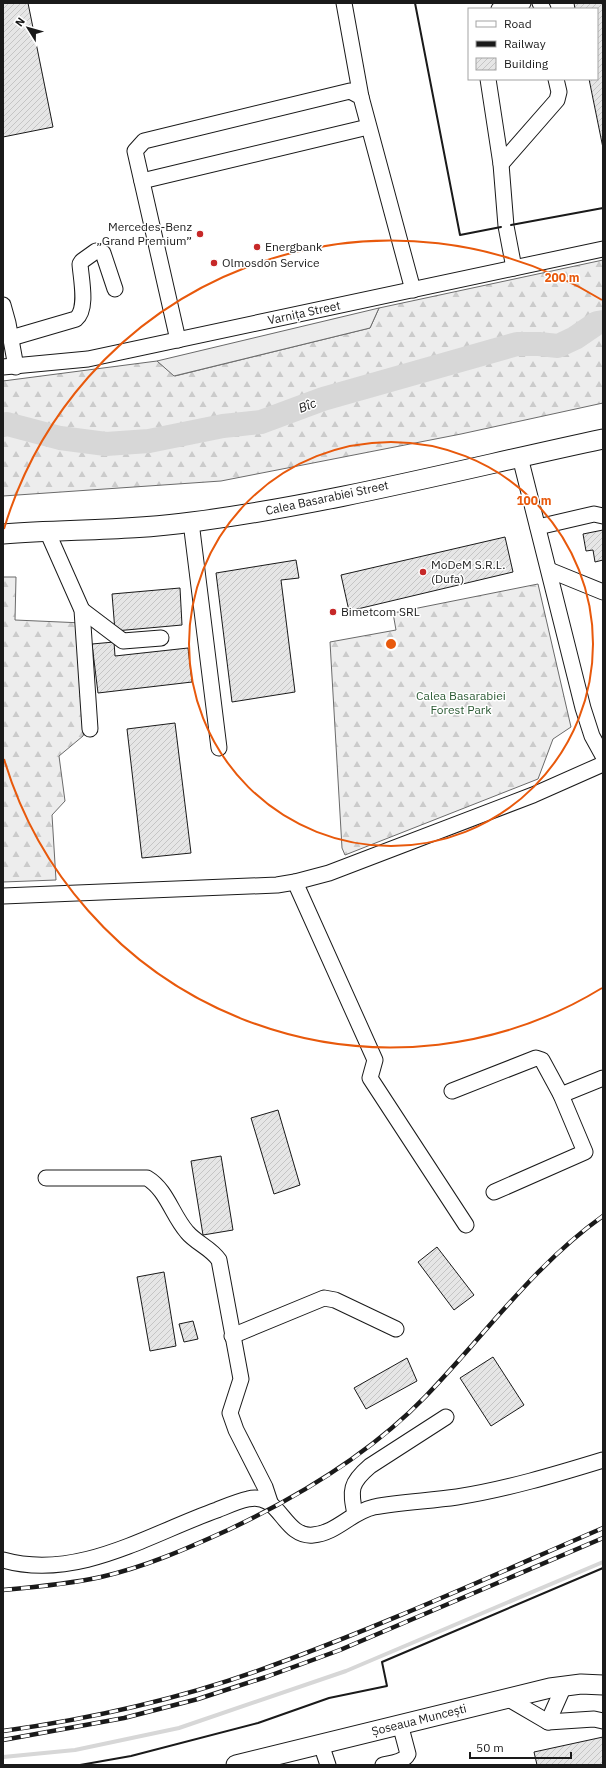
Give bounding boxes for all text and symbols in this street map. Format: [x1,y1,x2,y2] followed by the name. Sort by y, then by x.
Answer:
[8,8,48,48] north arrow
[468,8,598,80] legend
[12,15,28,29] text: N
[504,16,532,31] text: Road
[504,36,546,51] text: Railway
[504,56,549,71] text: Building
[97,219,192,248] place label: Mercedes-Benz „Grand Premium”
[195,229,205,239] marker: Mercedes-Benz „Grand Premium”
[265,239,323,254] place label: Energbank
[252,242,262,252] marker: Energbank
[222,255,320,270] place label: Olmosdon Service
[209,258,219,268] marker: Olmosdon Service
[544,270,580,285] text: 200 m
[266,297,342,328] street label: Varnița Street
[296,394,319,417] water label: Bîc
[264,477,390,518] street label: Calea Basarabiei Street
[516,493,552,508] text: 100 m
[431,557,505,586] place label: MoDeM S.R.L. (Dufa)
[418,567,428,577] marker: MoDeM S.R.L. (Dufa)
[341,604,420,619] place label: Bimetcom SRL
[328,607,338,617] marker: Bimetcom SRL
[384,637,398,651] centre of rings
[416,688,506,717] park label: Calea Basarabiei Forest Park
[370,1700,468,1739] street label: Șoseaua Muncești
[470,1734,571,1760] scale bar
[476,1740,504,1755] text: 50 m

